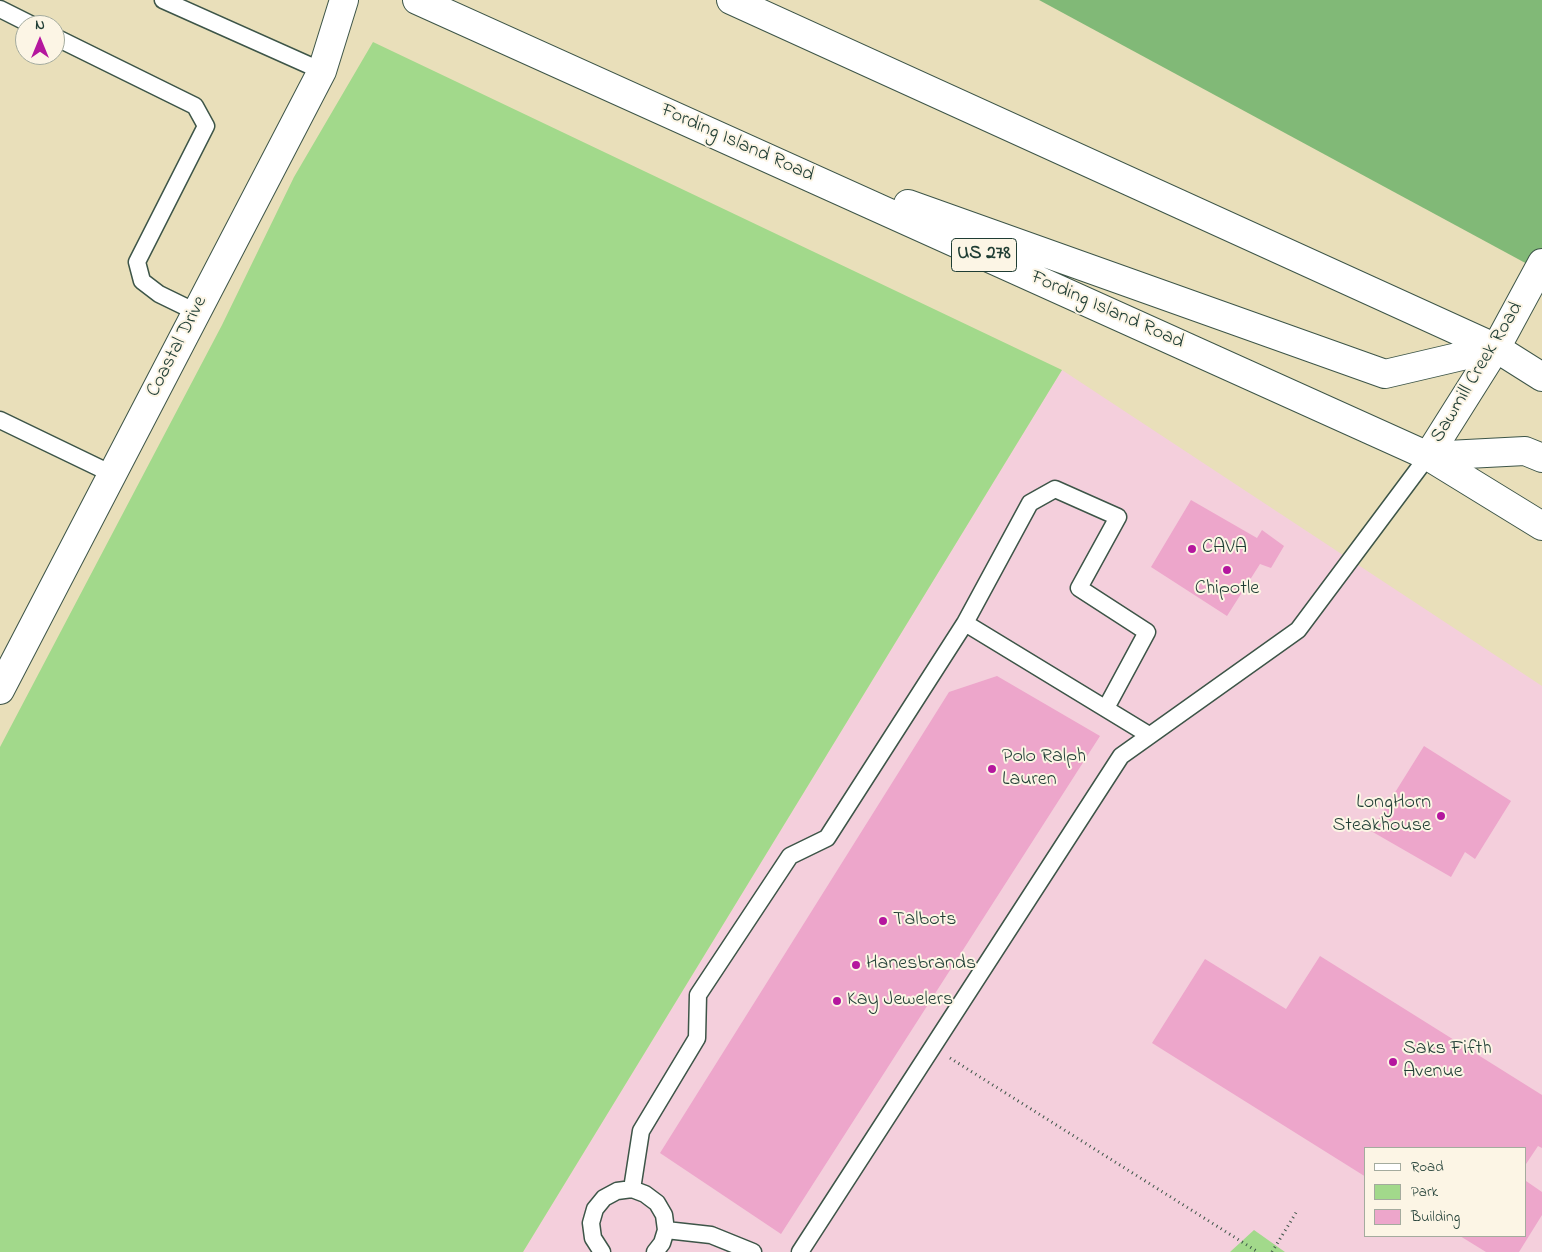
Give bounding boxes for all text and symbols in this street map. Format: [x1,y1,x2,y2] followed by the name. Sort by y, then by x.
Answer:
[15,15,65,65] north arrow
[35,15,45,36] text: N
[657,99,817,189] street label: Fording Island Road
[952,238,1016,272] road number: US 278
[1027,266,1187,356] street label: Fording Island Road
[142,293,214,401] street label: Coastal Drive
[1427,298,1529,448] street label: Sawmill Creek Road
[1202,537,1247,561] place label: CAVA
[1186,543,1198,555] marker: CAVA
[1221,564,1233,576] marker: Chipotle
[1195,578,1259,602] place label: Chipotle
[1002,746,1086,793] place label: Polo Ralph Lauren
[986,763,998,775] marker: Polo Ralph Lauren
[1333,792,1431,839] place label: LongHorn Steakhouse
[1435,810,1447,822] marker: LongHorn Steakhouse
[893,909,956,933] place label: Talbots
[877,915,889,927] marker: Talbots
[866,953,976,977] place label: Hanesbrands
[850,959,862,971] marker: Hanesbrands
[847,989,953,1013] place label: Kay Jewelers
[831,995,843,1007] marker: Kay Jewelers
[1403,1038,1492,1085] place label: Saks Fifth Avenue
[1387,1056,1399,1068] marker: Saks Fifth Avenue
[1364,1147,1527,1237] legend
[1411,1156,1444,1178] text: Road
[1411,1181,1438,1203] text: Park
[1411,1206,1460,1228] text: Building

